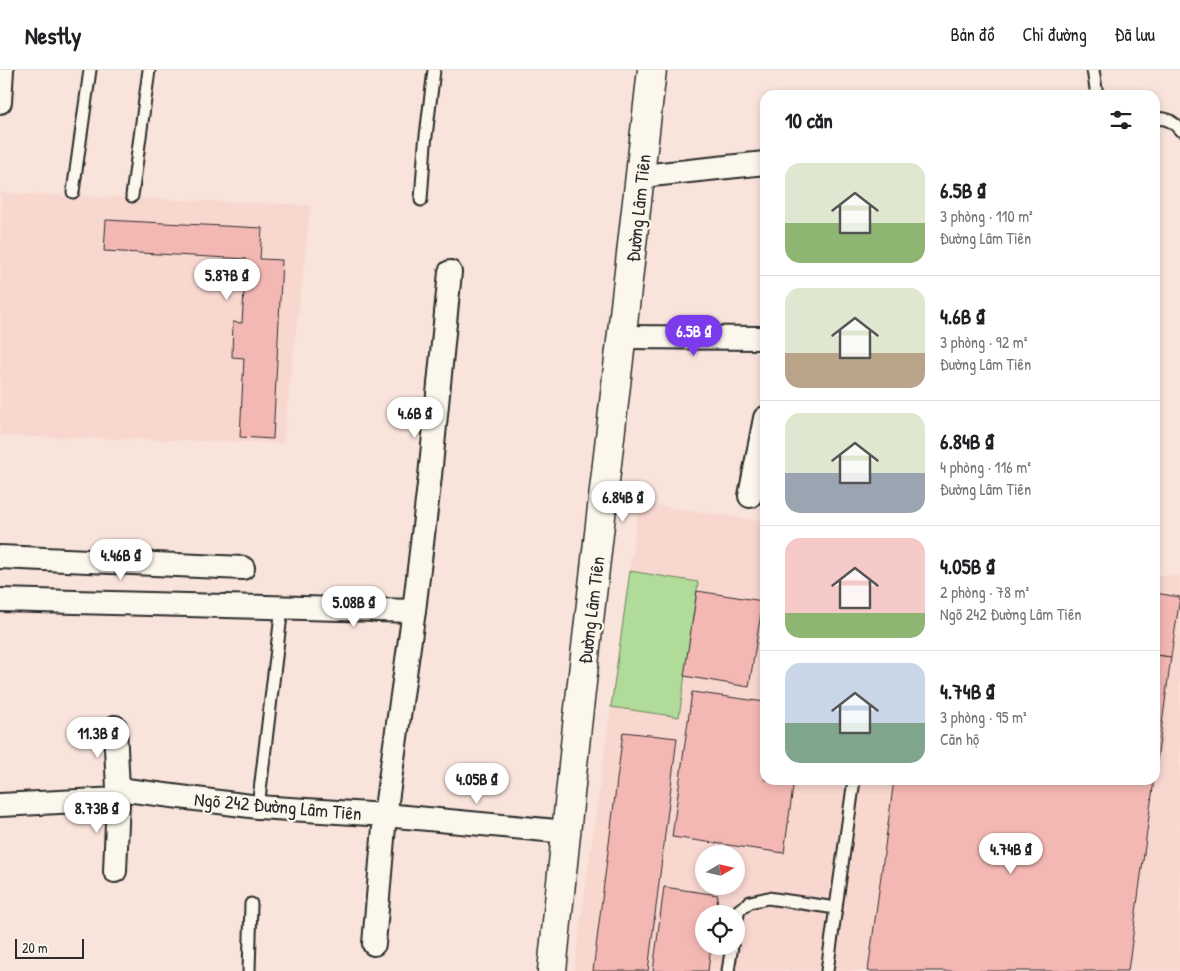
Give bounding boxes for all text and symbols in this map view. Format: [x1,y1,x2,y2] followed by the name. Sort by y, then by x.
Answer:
[25,19,81,51] text: Nestly
[951,22,994,47] text: Bản đồ
[1022,22,1087,47] text: Chỉ đường
[1115,22,1155,47] text: Đã lưu
[785,106,833,135] text: 10 căn
[1107,106,1135,134] icon: filters
[619,153,657,263] street label: Đường Lâm Tiên
[940,176,986,205] text: 6.5B ₫
[825,183,885,243] icon: home
[940,205,1033,227] text: 3 phòng · 110 m²
[940,227,1031,249] text: Đường Lâm Tiên
[181,258,273,301] pin: 5.87B ₫
[205,264,249,286] text: 5.87B ₫
[940,302,985,331] text: 4.6B ₫
[825,308,885,368] icon: home
[653,314,735,357] pin: 6.5B ₫
[676,320,712,342] text: 6.5B ₫
[940,331,1027,353] text: 3 phòng · 92 m²
[940,353,1031,375] text: Đường Lâm Tiên
[374,396,456,439] pin: 4.6B ₫
[398,402,432,424] text: 4.6B ₫
[940,427,995,456] text: 6.84B ₫
[825,433,885,493] icon: home
[940,456,1031,478] text: 4 phòng · 116 m²
[940,478,1031,500] text: Đường Lâm Tiên
[577,480,669,523] pin: 6.84B ₫
[602,486,644,508] text: 6.84B ₫
[75,538,167,581] pin: 4.46B ₫
[101,544,141,566] text: 4.46B ₫
[940,552,995,581] text: 4.05B ₫
[572,555,610,665] street label: Đường Lâm Tiên
[825,558,885,618] icon: home
[940,581,1029,603] text: 2 phòng · 78 m²
[308,586,400,628] pin: 5.08B ₫
[332,591,376,613] text: 5.08B ₫
[940,603,1082,625] text: Ngõ 242 Đường Lâm Tiên
[940,677,995,706] text: 4.74B ₫
[825,683,885,743] icon: home
[940,706,1027,728] text: 3 phòng · 95 m²
[52,716,144,759] pin: 11.3B ₫
[77,722,119,744] text: 11.3B ₫
[940,728,979,750] text: Căn hộ
[431,762,523,805] pin: 4.05B ₫
[456,768,498,790] text: 4.05B ₫
[193,786,363,826] street label: Ngõ 242 Đường Lâm Tiên
[51,792,143,834] pin: 8.73B ₫
[75,797,119,819] text: 8.73B ₫
[965,832,1057,875] pin: 4.74B ₫
[990,838,1032,860] text: 4.74B ₫
[695,845,745,895] north arrow
[695,845,745,955] map controls
[695,905,745,955] button: locate
[15,936,84,959] scale bar
[22,938,48,957] text: 20 m

